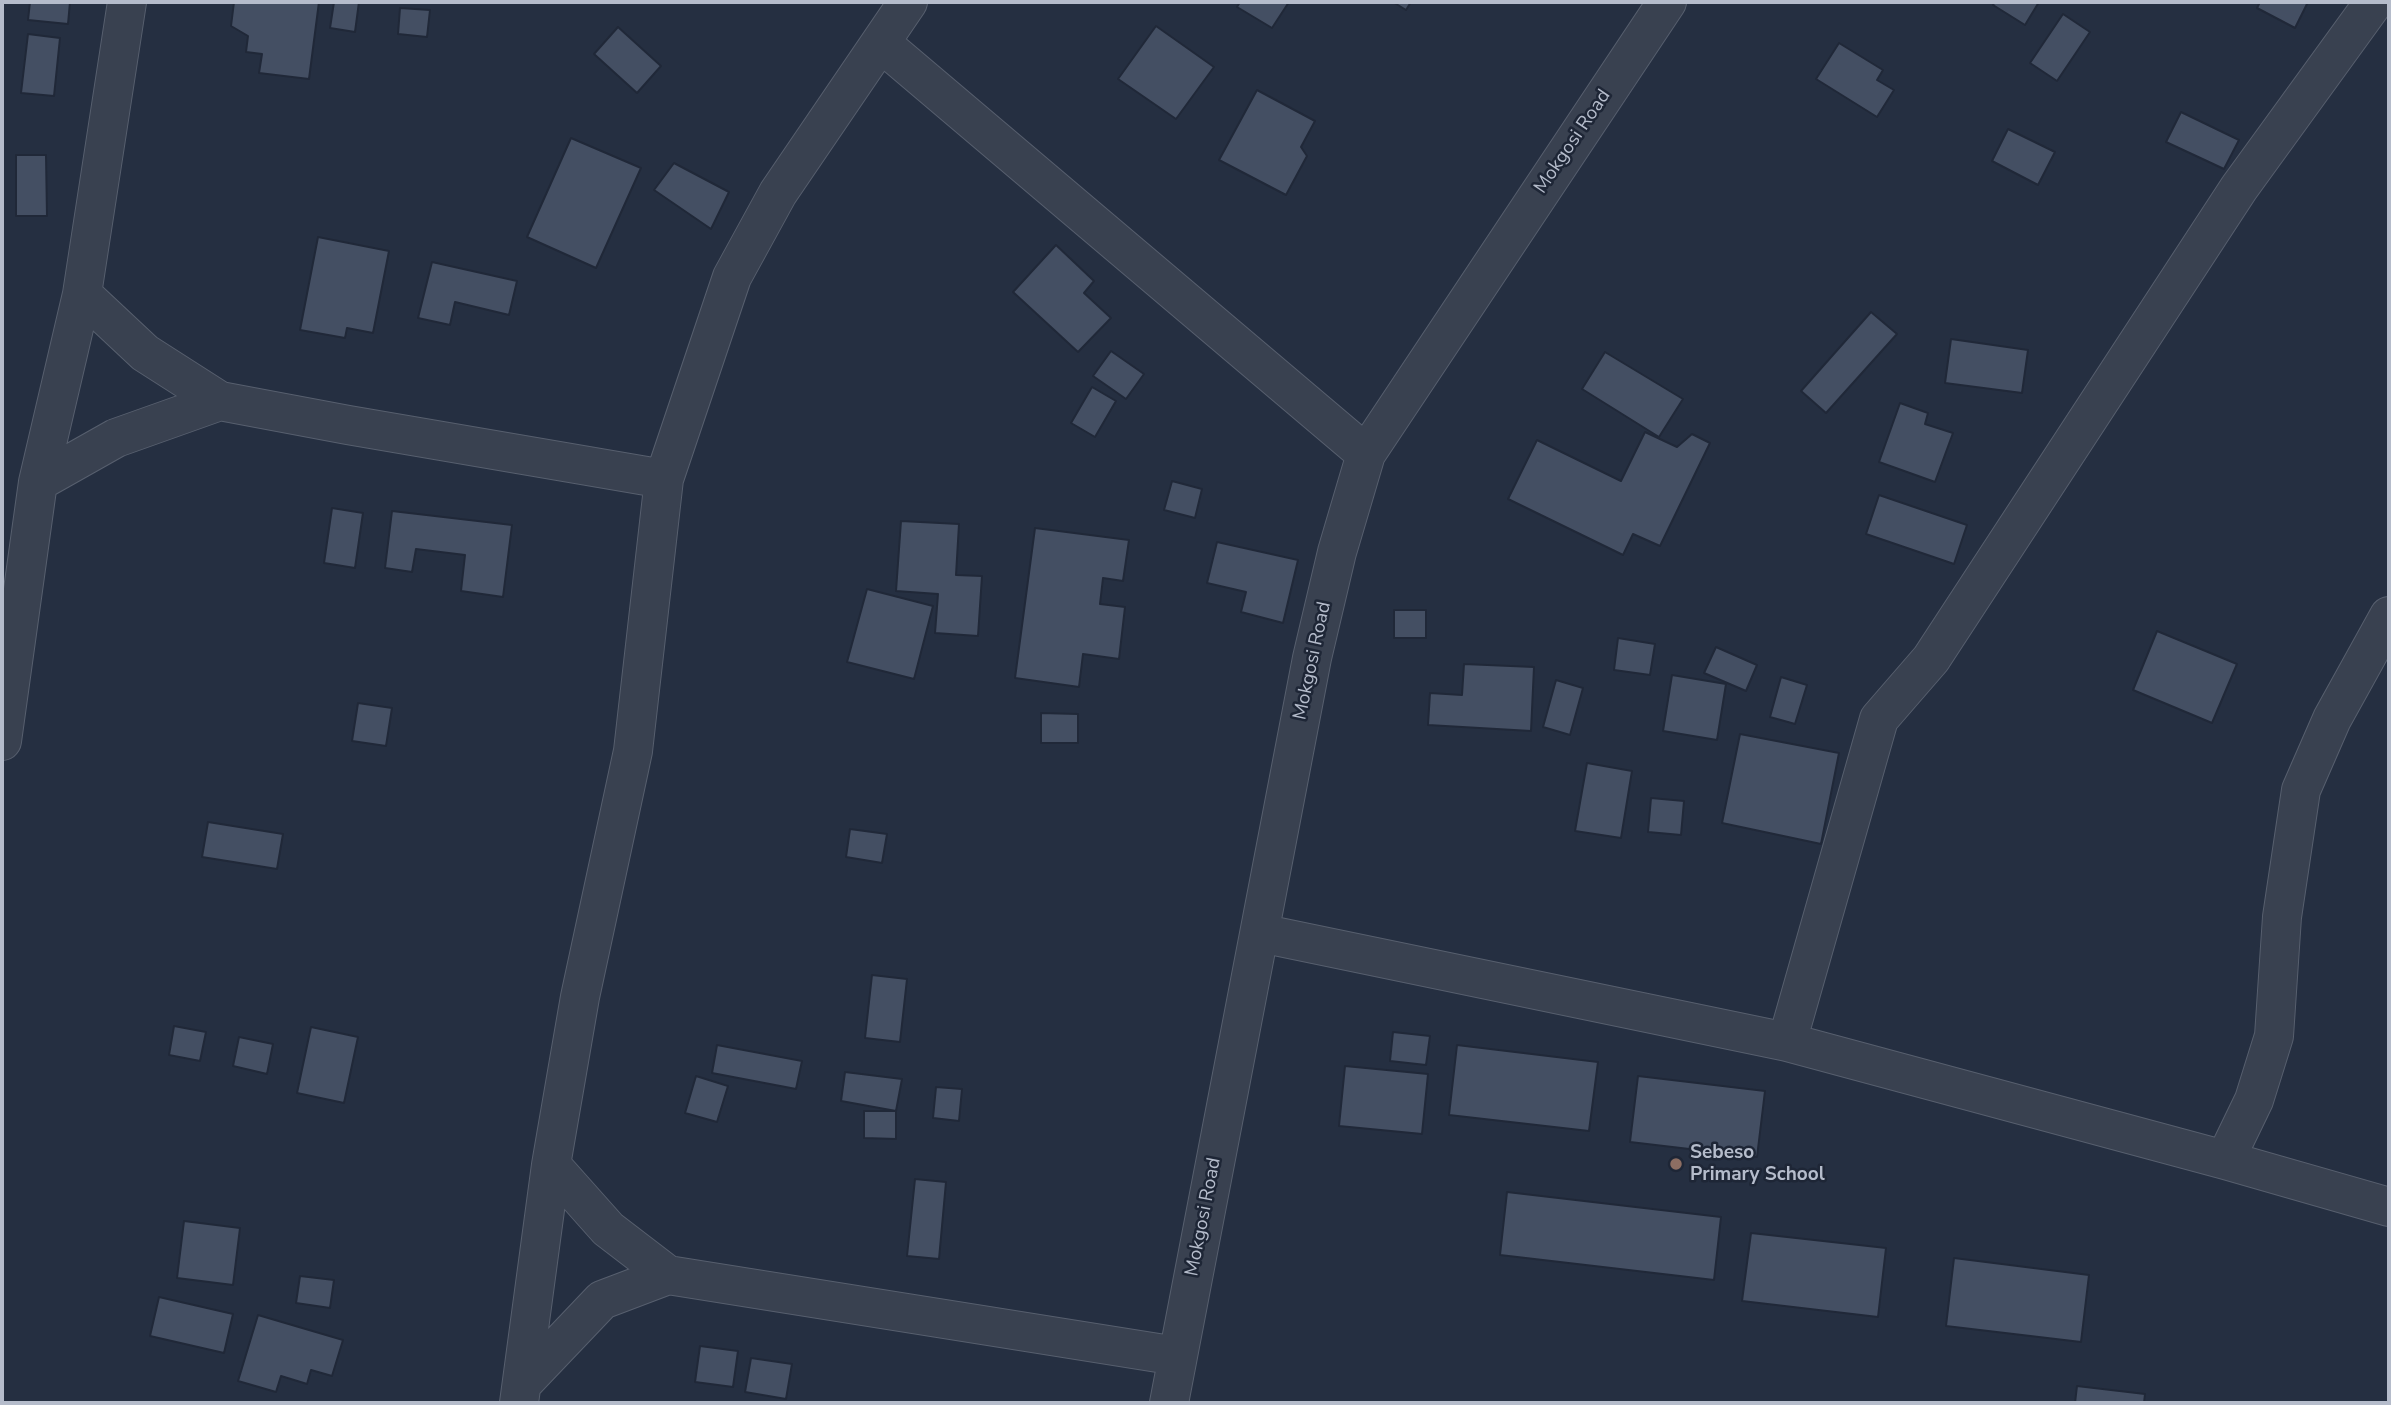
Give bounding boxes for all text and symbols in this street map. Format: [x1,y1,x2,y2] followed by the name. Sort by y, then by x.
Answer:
[1530,86,1616,198] street label: Mokgosi Road
[1289,600,1337,722] street label: Mokgosi Road
[1690,1142,1825,1186] place label: Sebeso Primary School
[1181,1156,1227,1278] street label: Mokgosi Road
[1668,1156,1684,1172] marker: Sebeso Primary School

